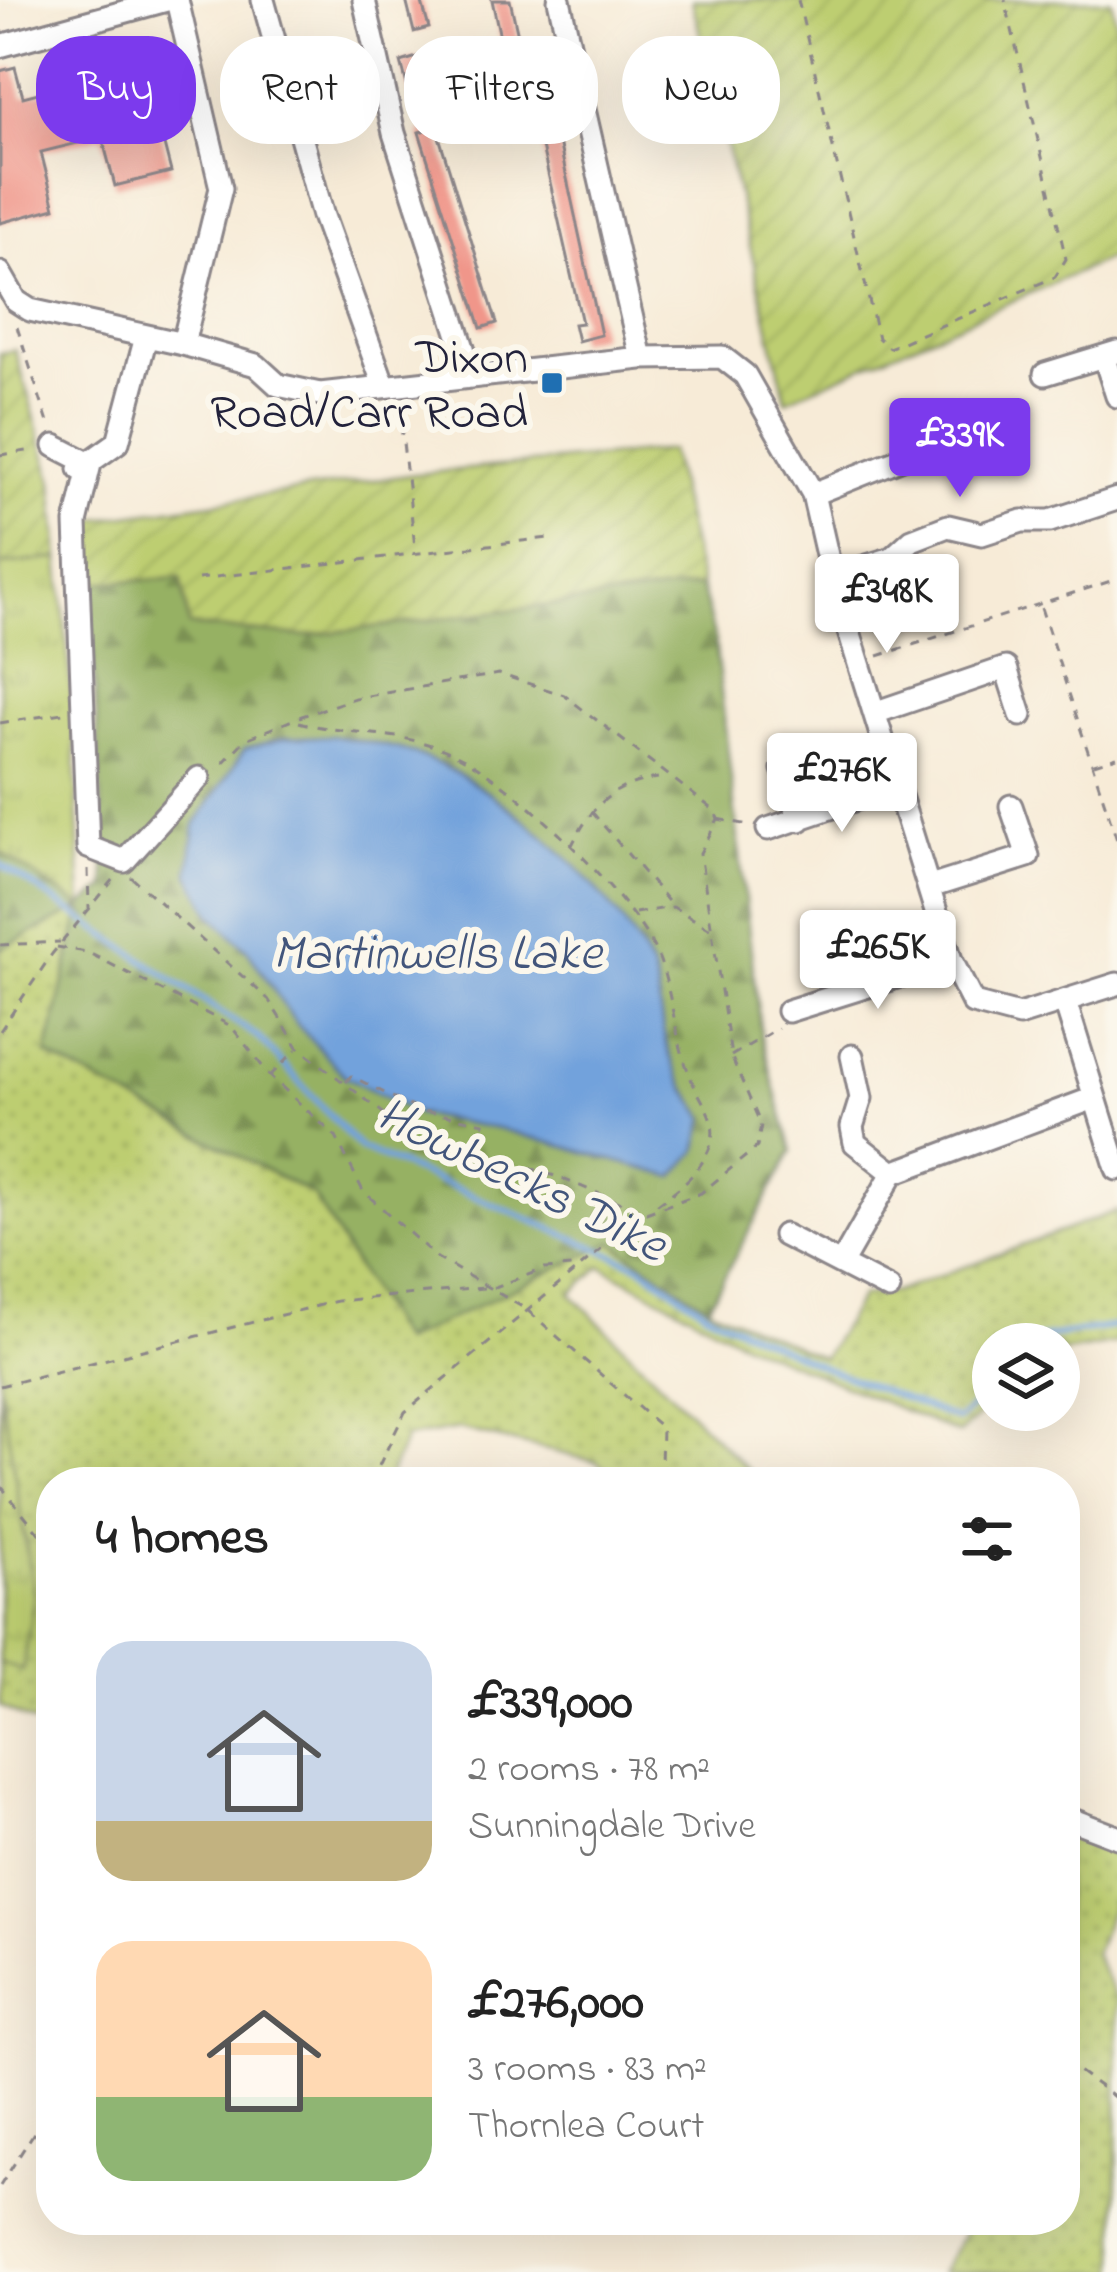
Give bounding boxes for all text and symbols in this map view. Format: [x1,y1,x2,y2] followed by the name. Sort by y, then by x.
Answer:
[36,36,196,144] chip: Buy
[220,36,380,144] chip: Rent
[404,36,598,144] chip: Filters
[622,36,780,144] chip: New
[210,325,528,450] place label: Dixon Road/Carr Road
[539,370,565,396] marker: Dixon Road/Carr Road
[876,398,1044,500] pin: £339K
[916,408,1004,465] text: £339K
[803,554,971,656] pin: £348K
[842,564,932,621] text: £348K
[758,733,926,835] pin: £276K
[794,743,890,800] text: £276K
[794,910,962,1012] pin: £265K
[272,918,604,993] water label: Martinwells Lake
[827,920,929,977] text: £265K
[363,1079,680,1285] water label: Howbecks Dike
[972,1323,1080,1431] map controls
[972,1323,1080,1431] button: layers
[96,1502,269,1577] text: 4 homes
[954,1506,1020,1572] icon: filters
[468,1667,633,1742] text: £339,000
[192,1689,336,1833] icon: home
[468,1742,710,1799] text: 2 rooms · 78 m²
[468,1799,756,1856] text: Sunningdale Drive
[468,1967,644,2042] text: £276,000
[192,1989,336,2133] icon: home
[468,2042,707,2099] text: 3 rooms · 83 m²
[468,2099,704,2156] text: Thornlea Court

